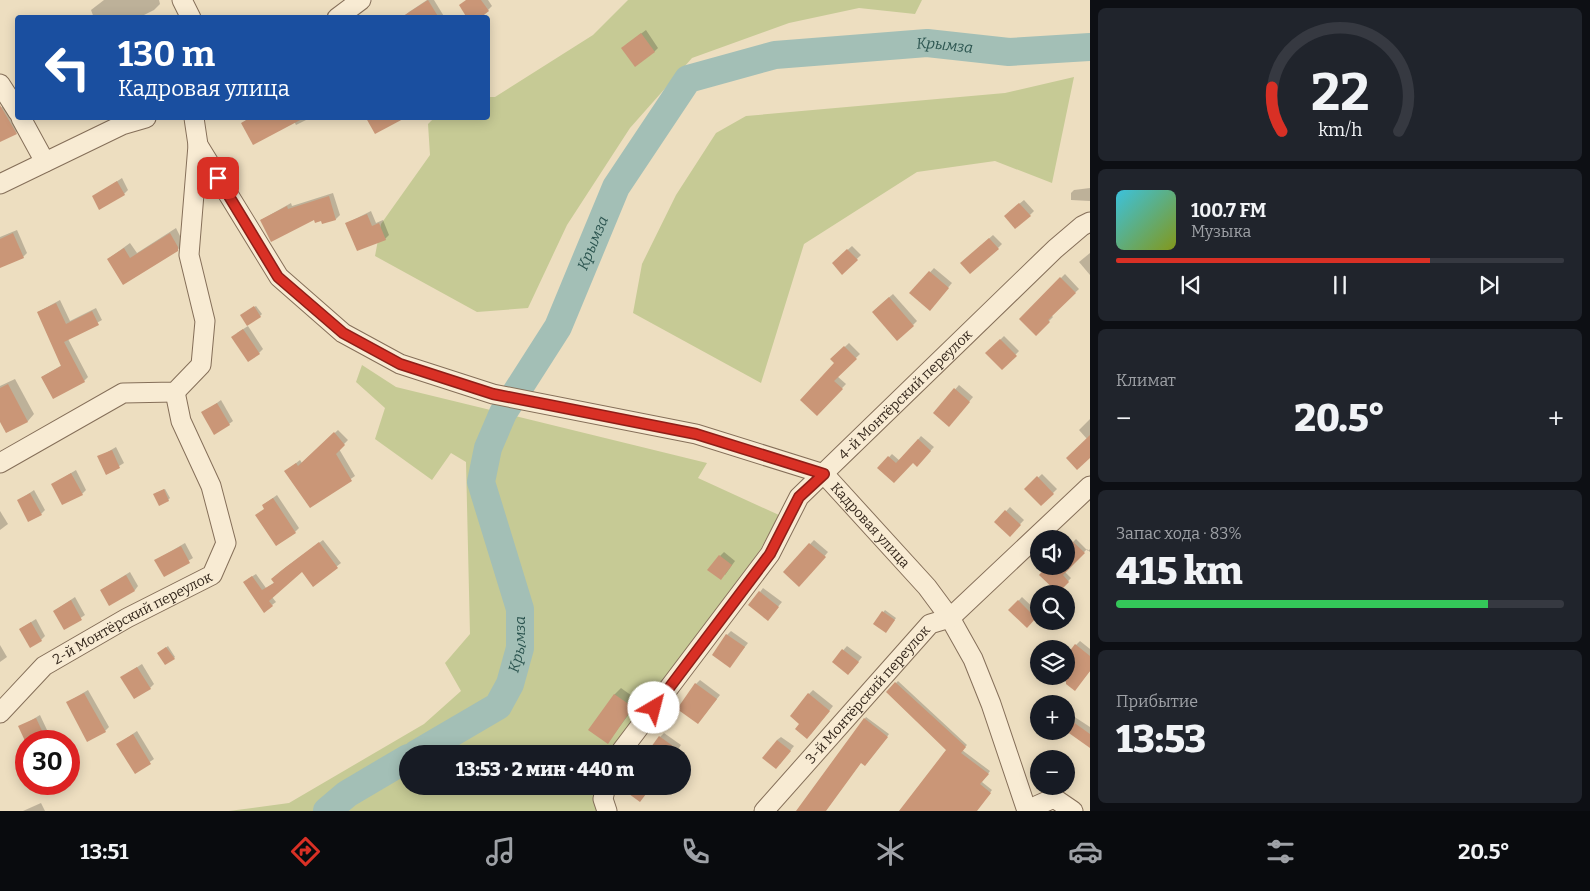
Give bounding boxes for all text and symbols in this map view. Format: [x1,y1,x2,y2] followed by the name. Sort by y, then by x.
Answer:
[118,33,215,75] text: 130 m
[916,34,974,57] water label: Крымза
[35,35,100,100] icon: left
[1311,61,1369,124] text: 22
[118,75,290,102] text: Кадровая улица
[1318,119,1362,141] text: km/h
[197,157,239,199] pin
[204,164,232,192] icon: arrive
[1191,199,1266,222] text: 100.7 FM
[574,213,612,273] water label: Крымза
[1191,222,1251,241] text: Музыка
[1177,271,1205,299] icon: previous
[1326,271,1354,299] icon: pause
[1475,271,1503,299] icon: next
[835,326,976,463] street label: 4-й Монтёрский переулок
[1116,371,1176,390] text: Климат
[1294,395,1385,441] text: 20.5°
[1116,402,1131,435] text: −
[1548,402,1564,435] text: +
[827,479,914,572] street label: Кадровая улица
[1116,524,1242,543] text: Запас хода · 83%
[1030,530,1075,795] map controls
[1030,530,1075,575] button: sound
[1116,548,1243,594] text: 415 km
[50,568,216,668] street label: 2-й Монтёрский переулок
[1030,585,1075,630] button: search
[505,616,530,674] water label: Крымза
[802,621,934,767] street label: 3-й Монтёрский переулок
[1030,640,1075,685] button: layers
[627,681,679,733] position arrow
[1116,692,1198,711] text: Прибытие
[1030,695,1075,740] button: +
[1116,716,1206,762] text: 13:53
[15,730,80,795] speed limit sign: 30
[1030,750,1075,795] button: −
[456,758,634,781] text: 13:53 · 2 мин · 440 m
[288,834,323,869] icon: directions
[483,834,518,869] icon: music
[678,834,713,869] icon: phone
[873,834,908,869] icon: climate
[1068,834,1103,869] icon: car
[1263,834,1298,869] icon: filters
[80,838,129,865] text: 13:51
[1458,838,1510,865] text: 20.5°

